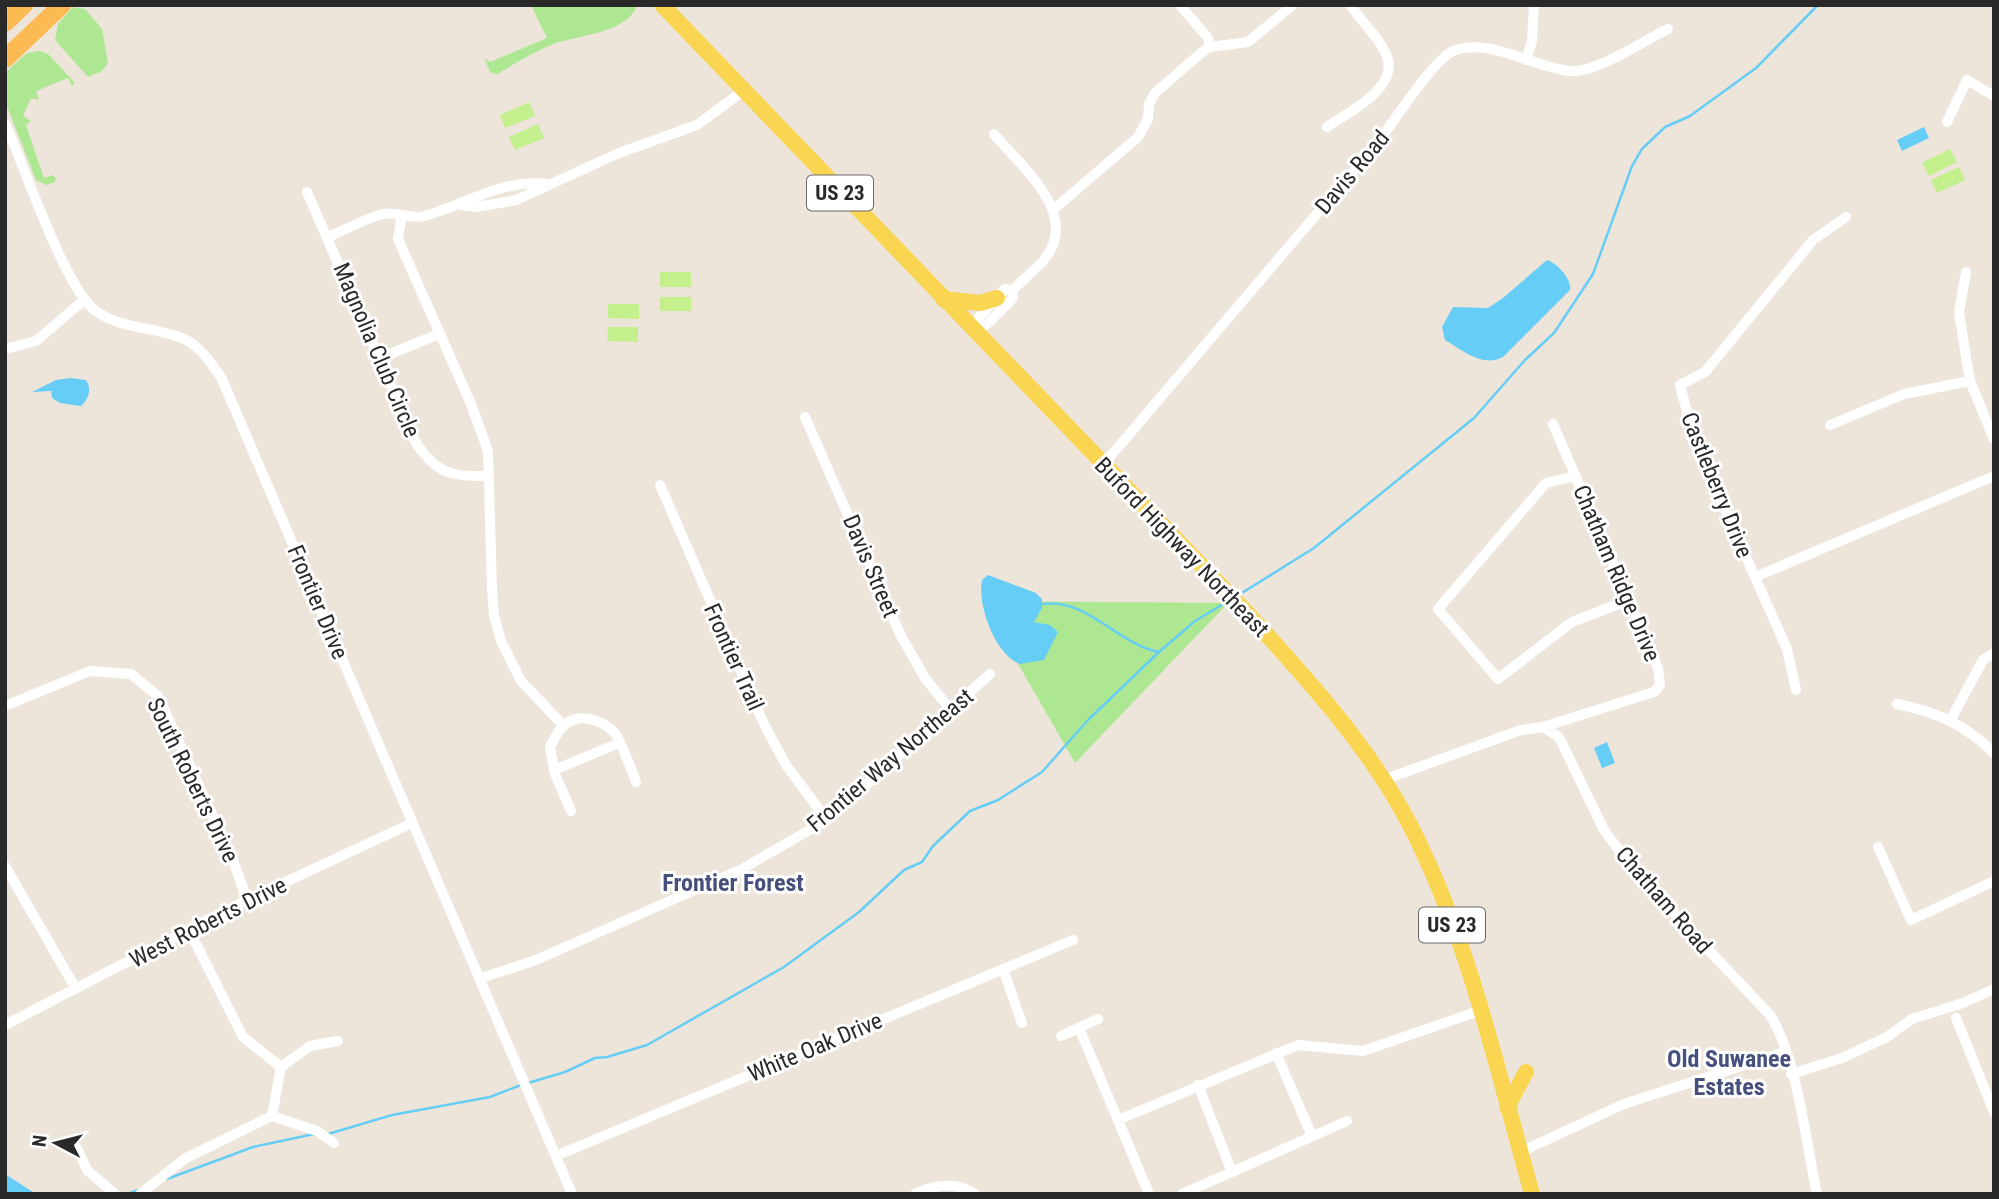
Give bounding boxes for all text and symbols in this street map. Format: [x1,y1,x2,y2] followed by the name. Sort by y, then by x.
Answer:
[1310,125,1395,220] street label: Davis Road
[807,176,873,210] road number: US 23
[328,259,426,442] street label: Magnolia Club Circle
[1675,409,1758,562] street label: Castleberry Drive
[1089,452,1274,643] street label: Buford Highway Northeast
[1567,481,1666,665] street label: Chatham Ridge Drive
[837,511,904,622] street label: Davis Street
[281,541,354,663] street label: Frontier Drive
[698,600,769,715] street label: Frontier Trail
[802,683,979,838] street label: Frontier Way Northeast
[141,694,244,867] street label: South Roberts Drive
[1610,841,1717,959] street label: Chatham Road
[662,869,804,897] district label: Frontier Forest
[125,871,291,974] street label: West Roberts Drive
[1419,908,1485,942] road number: US 23
[744,1007,886,1088] street label: White Oak Drive
[1667,1045,1791,1101] district label: Old Suwanee Estates
[21,1108,91,1178] north arrow
[27,1134,52,1148] text: N

